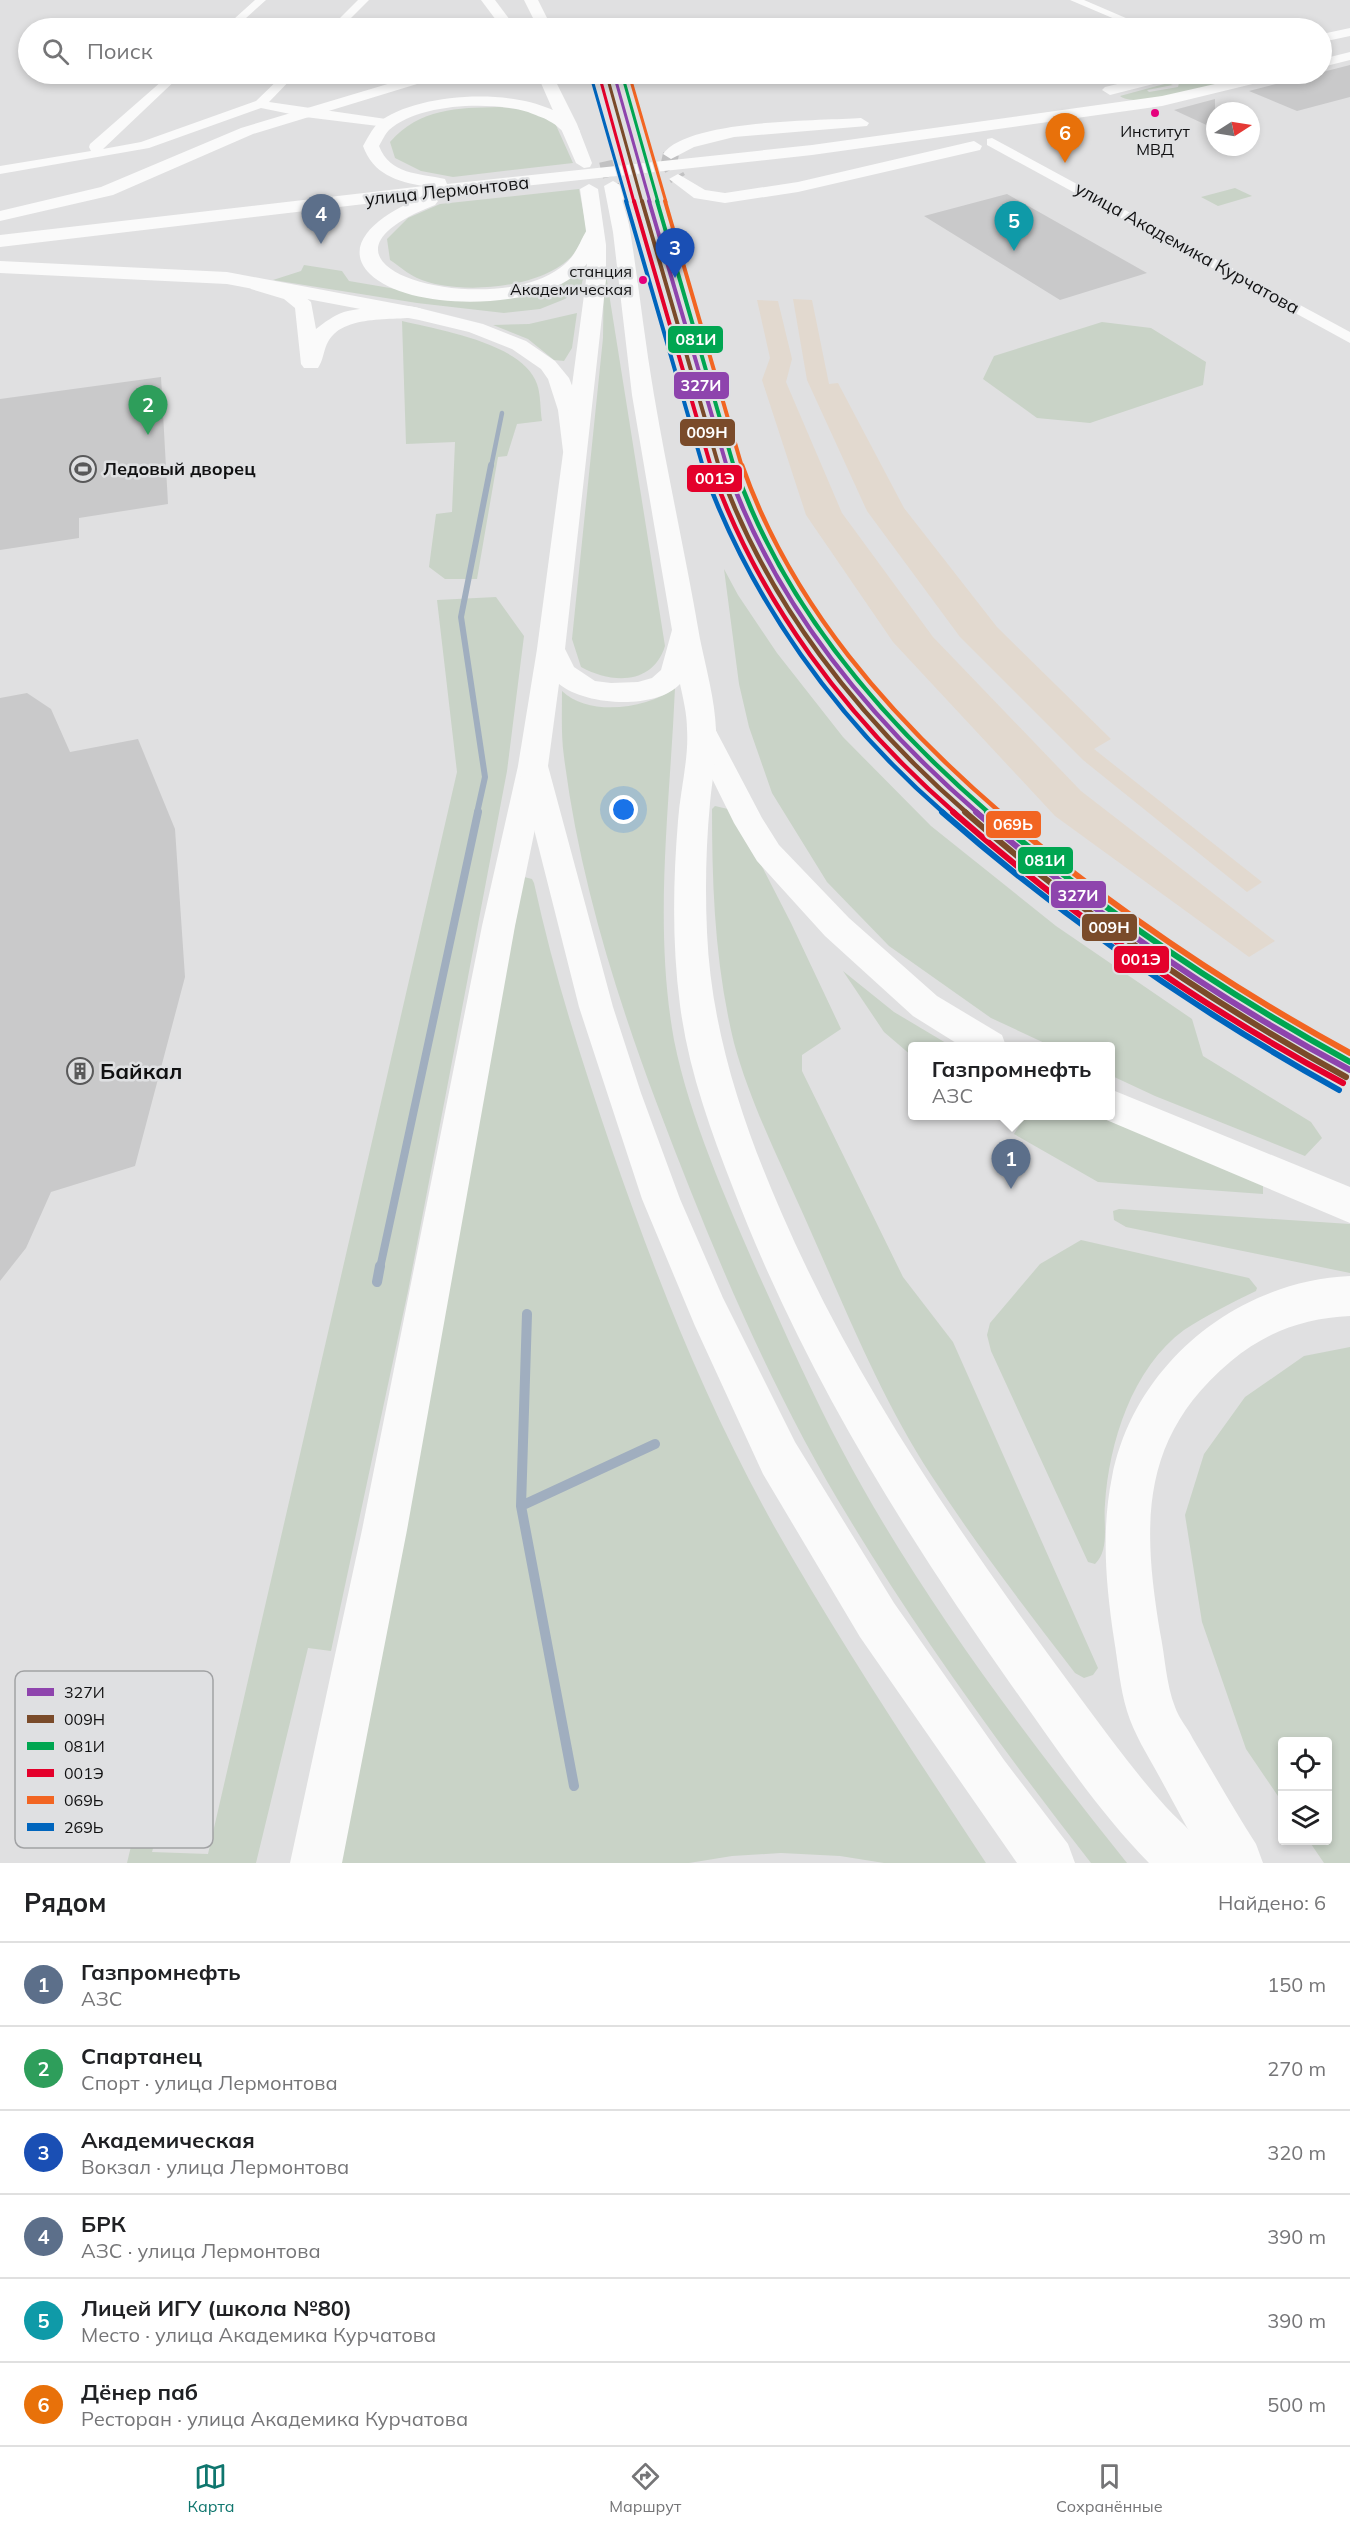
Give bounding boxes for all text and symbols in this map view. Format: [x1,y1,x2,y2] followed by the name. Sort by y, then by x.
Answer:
[18,18,1332,84] search box
[39,35,72,68] icon: search
[87,37,153,65] text: Поиск
[1206,102,1260,156] north arrow
[1149,107,1161,119] marker: Институт МВД
[1046,114,1084,163] pin: 6
[1120,121,1191,159] place label: Институт МВД
[364,170,530,211] street label: улица Лермонтова
[1071,176,1303,319] street label: улица Академика Курчатова
[302,194,340,244] pin: 4
[994,202,1034,251] pin: 5
[656,228,694,278] pin: 3
[510,261,632,299] place label: станция Академическая
[637,274,649,286] marker: станция Академическая
[667,325,724,354] line badge: 081И
[676,329,716,349] text: 081И
[673,371,730,400] line badge: 327И
[681,375,721,395] text: 327И
[128,386,168,435] pin: 2
[679,418,736,447] line badge: 009Н
[686,422,728,442] text: 009Н
[68,454,98,484] sports icon: Ледовый дворец
[103,457,256,480] place label: Ледовый дворец
[686,464,743,493] line badge: 001Э
[695,468,735,488] text: 001Э
[609,795,638,824] your location
[985,810,1042,839] line badge: 069Ь
[993,814,1033,834] text: 069Ь
[1017,846,1074,875] line badge: 081И
[1025,850,1065,870] text: 081И
[1050,880,1107,909] line badge: 327И
[1058,885,1098,905] text: 327И
[1081,913,1138,942] line badge: 009Н
[1088,917,1130,937] text: 009Н
[1113,945,1170,974] line badge: 001Э
[1121,949,1161,969] text: 001Э
[908,1042,1115,1120] popup
[932,1055,1091,1083] text: Газпромнефть
[65,1056,95,1086] building icon: Байкал
[100,1057,183,1085] place label: Байкал
[932,1083,973,1108] text: АЗС
[992,1140,1030,1189] pin: 1
[15,1671,213,1848] legend
[64,1682,105,1702] text: 327И
[64,1709,105,1729] text: 009Н
[64,1736,105,1756] text: 081И
[1278,1737,1332,1845] map controls
[1278,1737,1332,1791] button: locate
[64,1763,104,1783] text: 001Э
[64,1790,104,1810] text: 069Ь
[1278,1791,1332,1845] button: layers
[64,1817,104,1837] text: 269Ь
[24,1886,107,1919] text: Рядом
[1218,1890,1326,1915] text: Найдено: 6
[81,1958,241,1986] text: Газпромнефть
[38,1972,50,1997] text: 1
[1267,1972,1326,1997] text: 150 m
[81,1986,122,2011] text: АЗС
[81,2042,202,2070] text: Спартанец
[38,2056,50,2081] text: 2
[1267,2056,1326,2081] text: 270 m
[81,2070,338,2095] text: Спорт · улица Лермонтова
[81,2126,255,2154] text: Академическая
[38,2140,50,2165] text: 3
[1267,2140,1326,2165] text: 320 m
[81,2154,349,2179] text: Вокзал · улица Лермонтова
[81,2210,126,2238] text: БРК
[38,2224,50,2249] text: 4
[1267,2224,1326,2249] text: 390 m
[81,2238,321,2263] text: АЗС · улица Лермонтова
[81,2294,352,2322] text: Лицей ИГУ (школа №80)
[38,2308,50,2333] text: 5
[1267,2308,1326,2333] text: 390 m
[81,2322,436,2347] text: Место · улица Академика Курчатова
[81,2378,198,2406] text: Дёнер паб
[38,2392,50,2417] text: 6
[1267,2392,1326,2417] text: 500 m
[81,2406,468,2431] text: Ресторан · улица Академика Курчатова
[187,2460,234,2516] tab: Карта
[609,2460,681,2516] tab: Маршрут
[1056,2460,1163,2516] tab: Сохранённые

